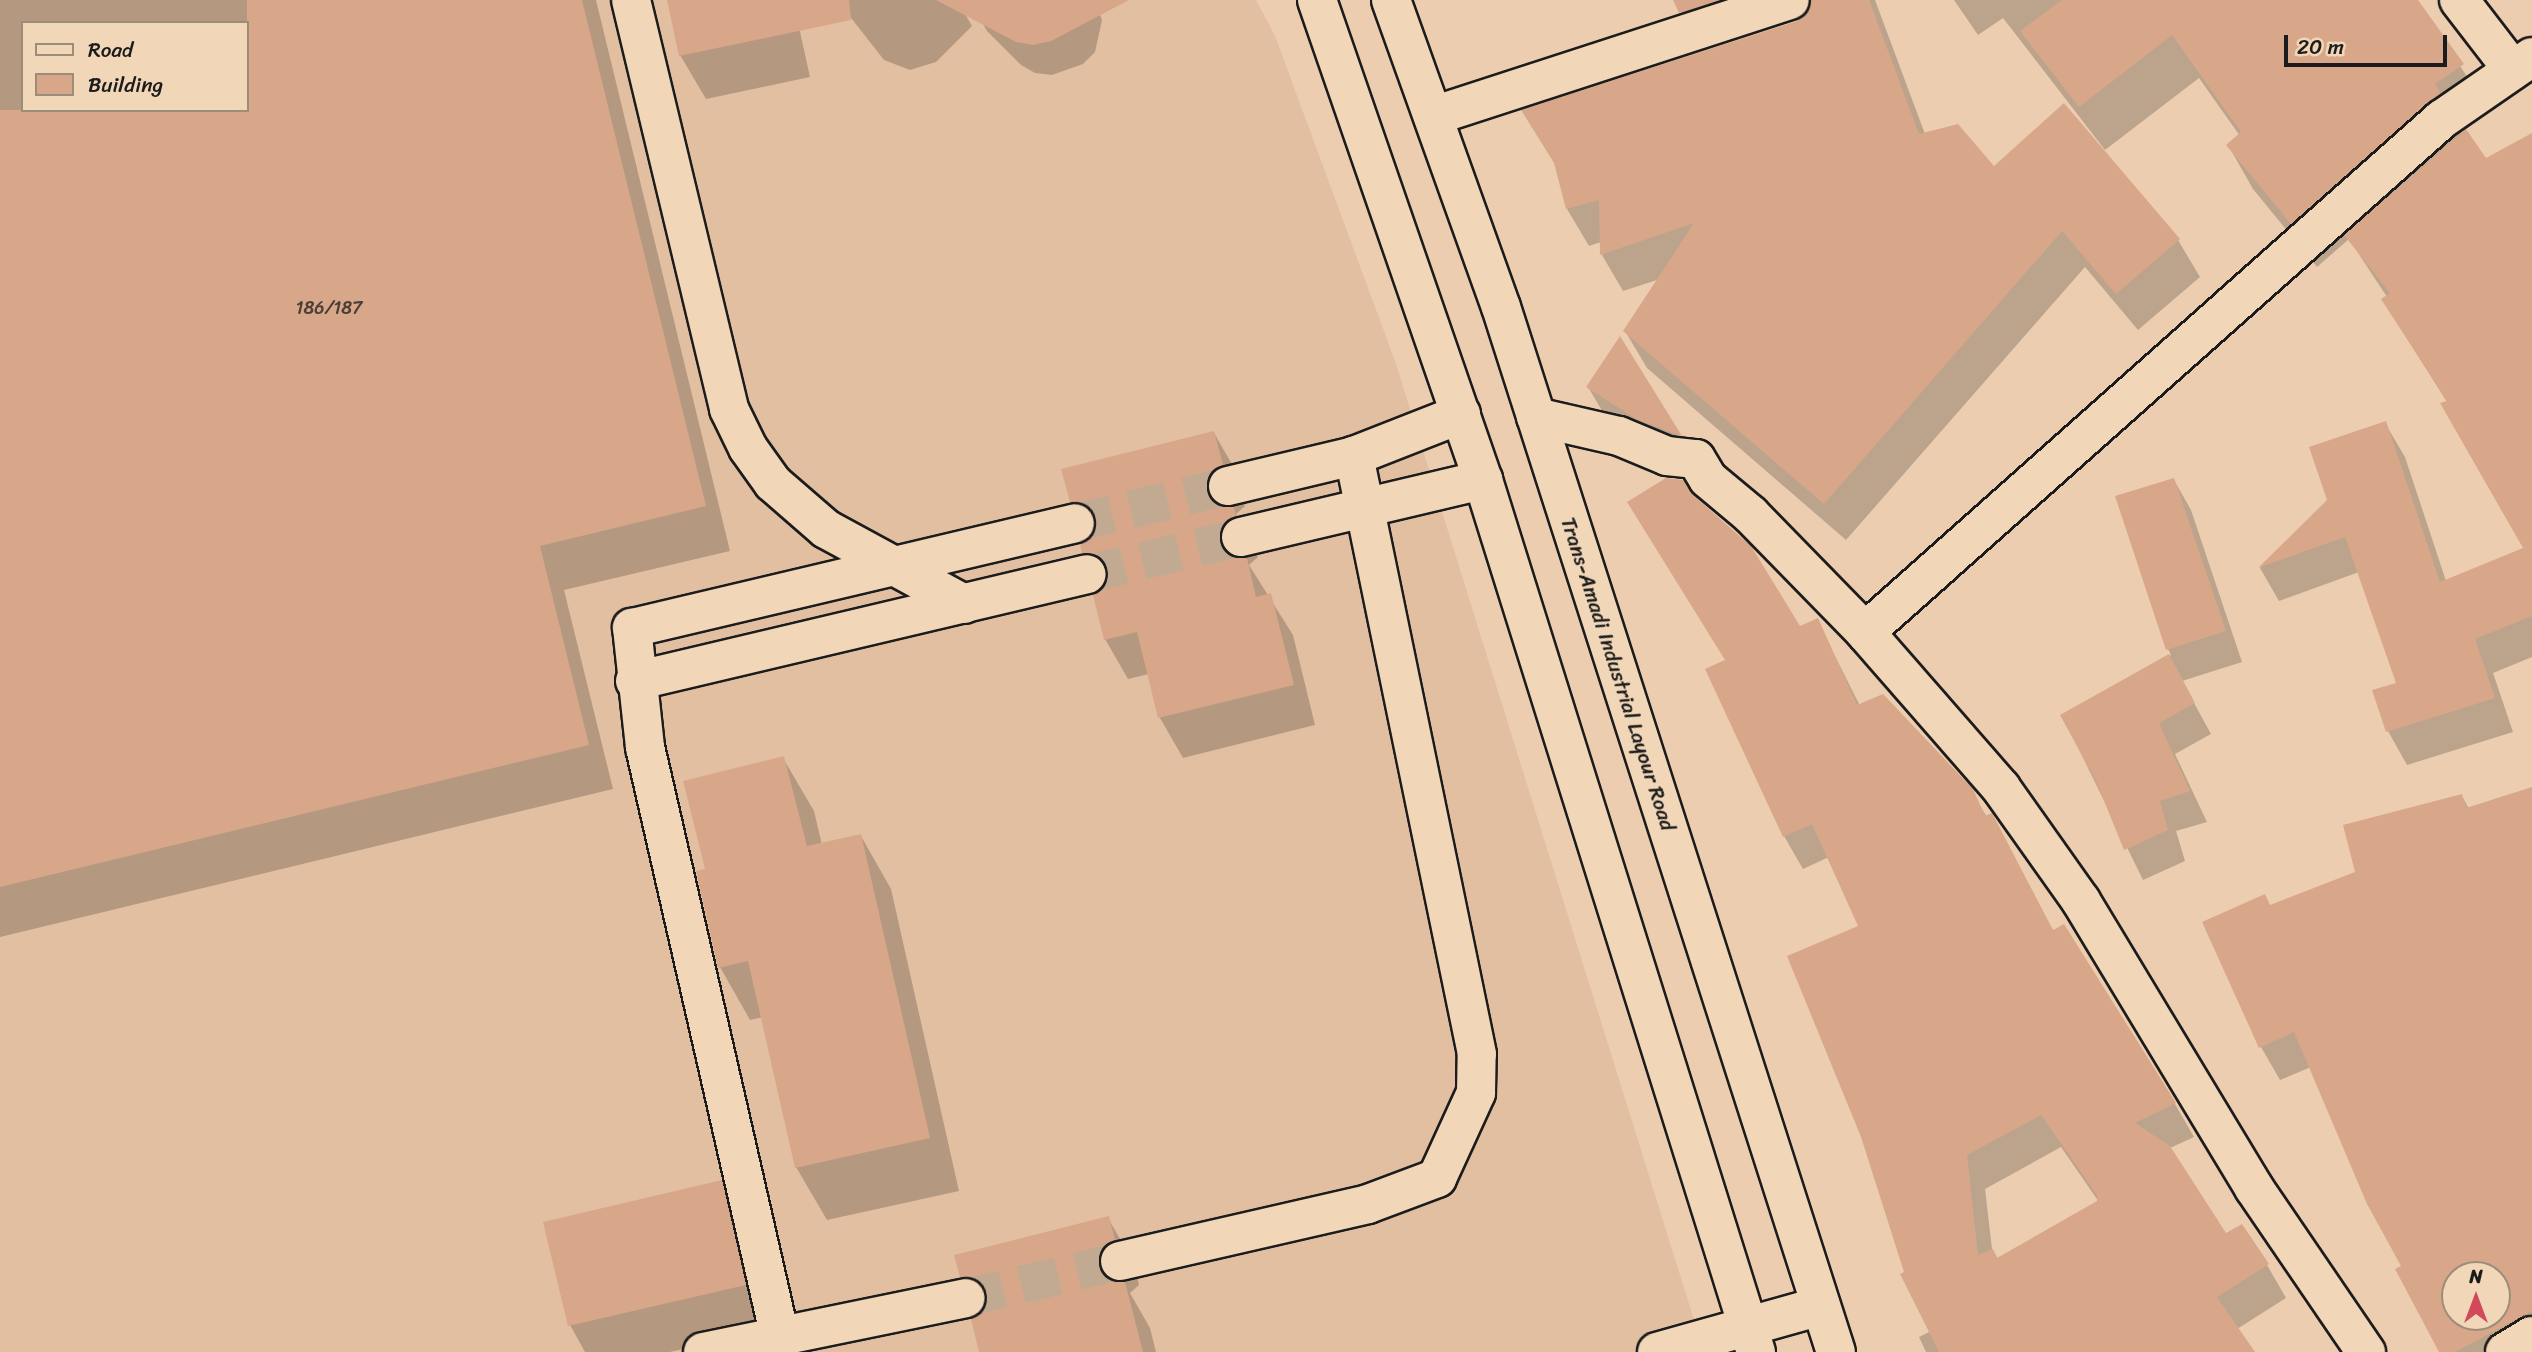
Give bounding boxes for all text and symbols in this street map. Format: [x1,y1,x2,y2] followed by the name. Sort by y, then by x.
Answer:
[21,21,248,112] legend
[2287,21,2450,65] scale bar
[2297,28,2344,66] text: 20 m
[88,31,133,69] text: Road
[88,66,163,104] text: Building
[296,297,362,319] house number: 186/187
[1555,513,1681,835] street label: Trans-Amadi Industrial Layour Road
[2469,1260,2483,1293] text: N
[2441,1261,2511,1331] north arrow

